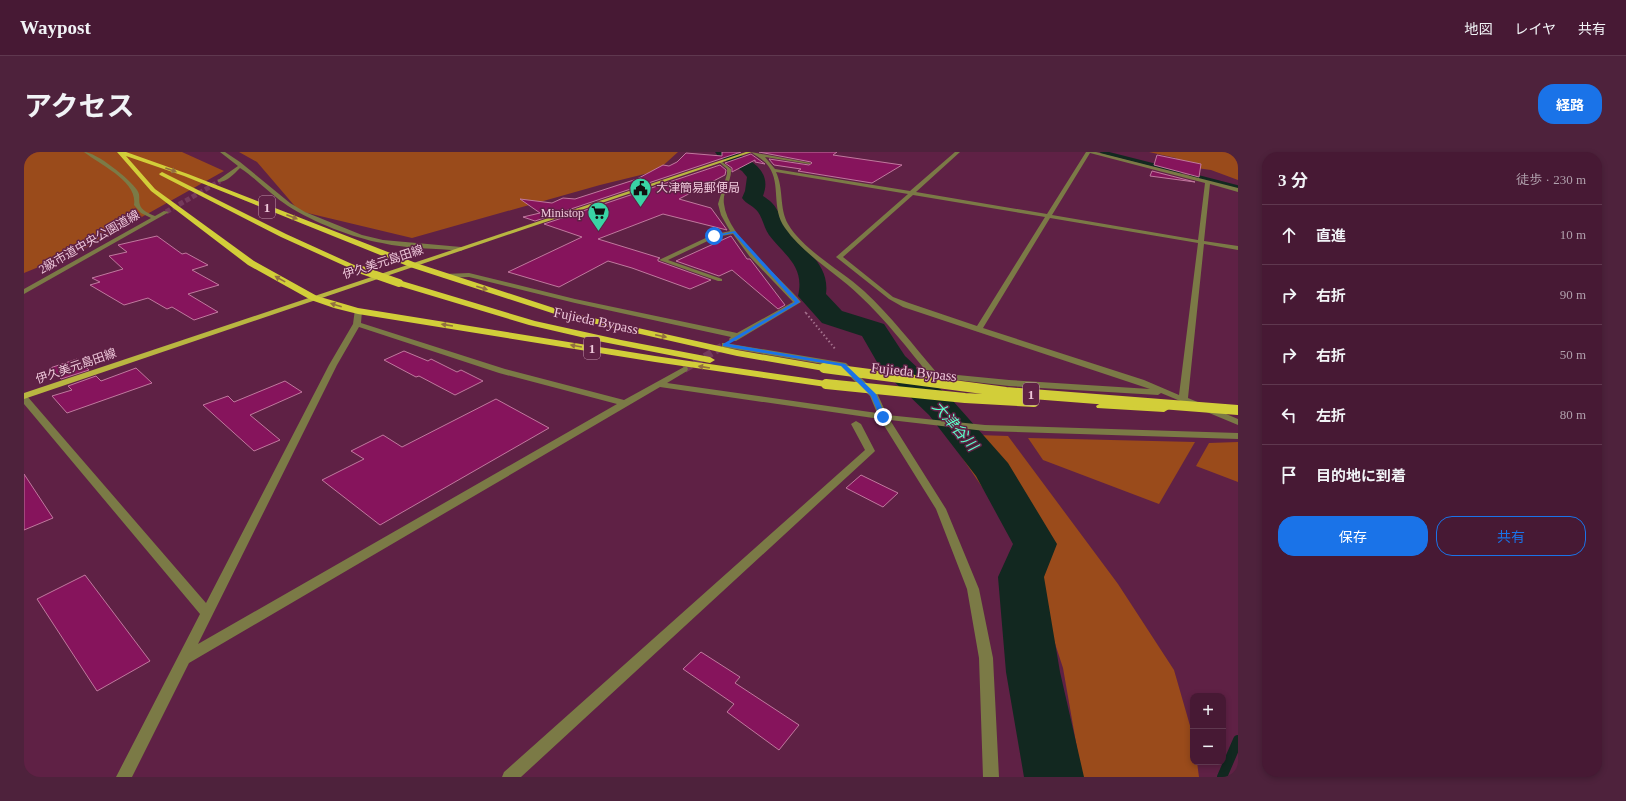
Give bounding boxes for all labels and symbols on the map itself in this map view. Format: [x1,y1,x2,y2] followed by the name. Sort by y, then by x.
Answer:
[165,167,177,173] one-way arrow
[627,175,653,208] public building icon: 大津簡易郵便局
[656,181,740,195] place label: 大津簡易郵便局
[259,196,275,218] road number: 1
[586,200,612,233] supermarket icon: Ministop
[541,206,584,220] place label: Ministop
[36,207,142,277] street label: 2級市道中央公園道線
[286,215,298,221] one-way arrow
[705,227,723,245] route start
[341,242,425,282] street label: 伊久美元島田線
[274,275,286,282] one-way arrow
[476,285,488,291] one-way arrow
[329,302,341,308] one-way arrow
[552,305,640,337] street label: Fujieda Bypass
[441,322,453,328] one-way arrow
[655,334,667,340] one-way arrow
[584,337,600,359] road number: 1
[569,343,582,349] one-way arrow
[34,346,118,386] street label: 伊久美元島田線
[870,360,958,384] street label: Fujieda Bypass
[698,364,710,370] one-way arrow
[1023,383,1039,405] road number: 1
[929,398,982,455] water label: 大津谷川
[874,408,892,426] route end

